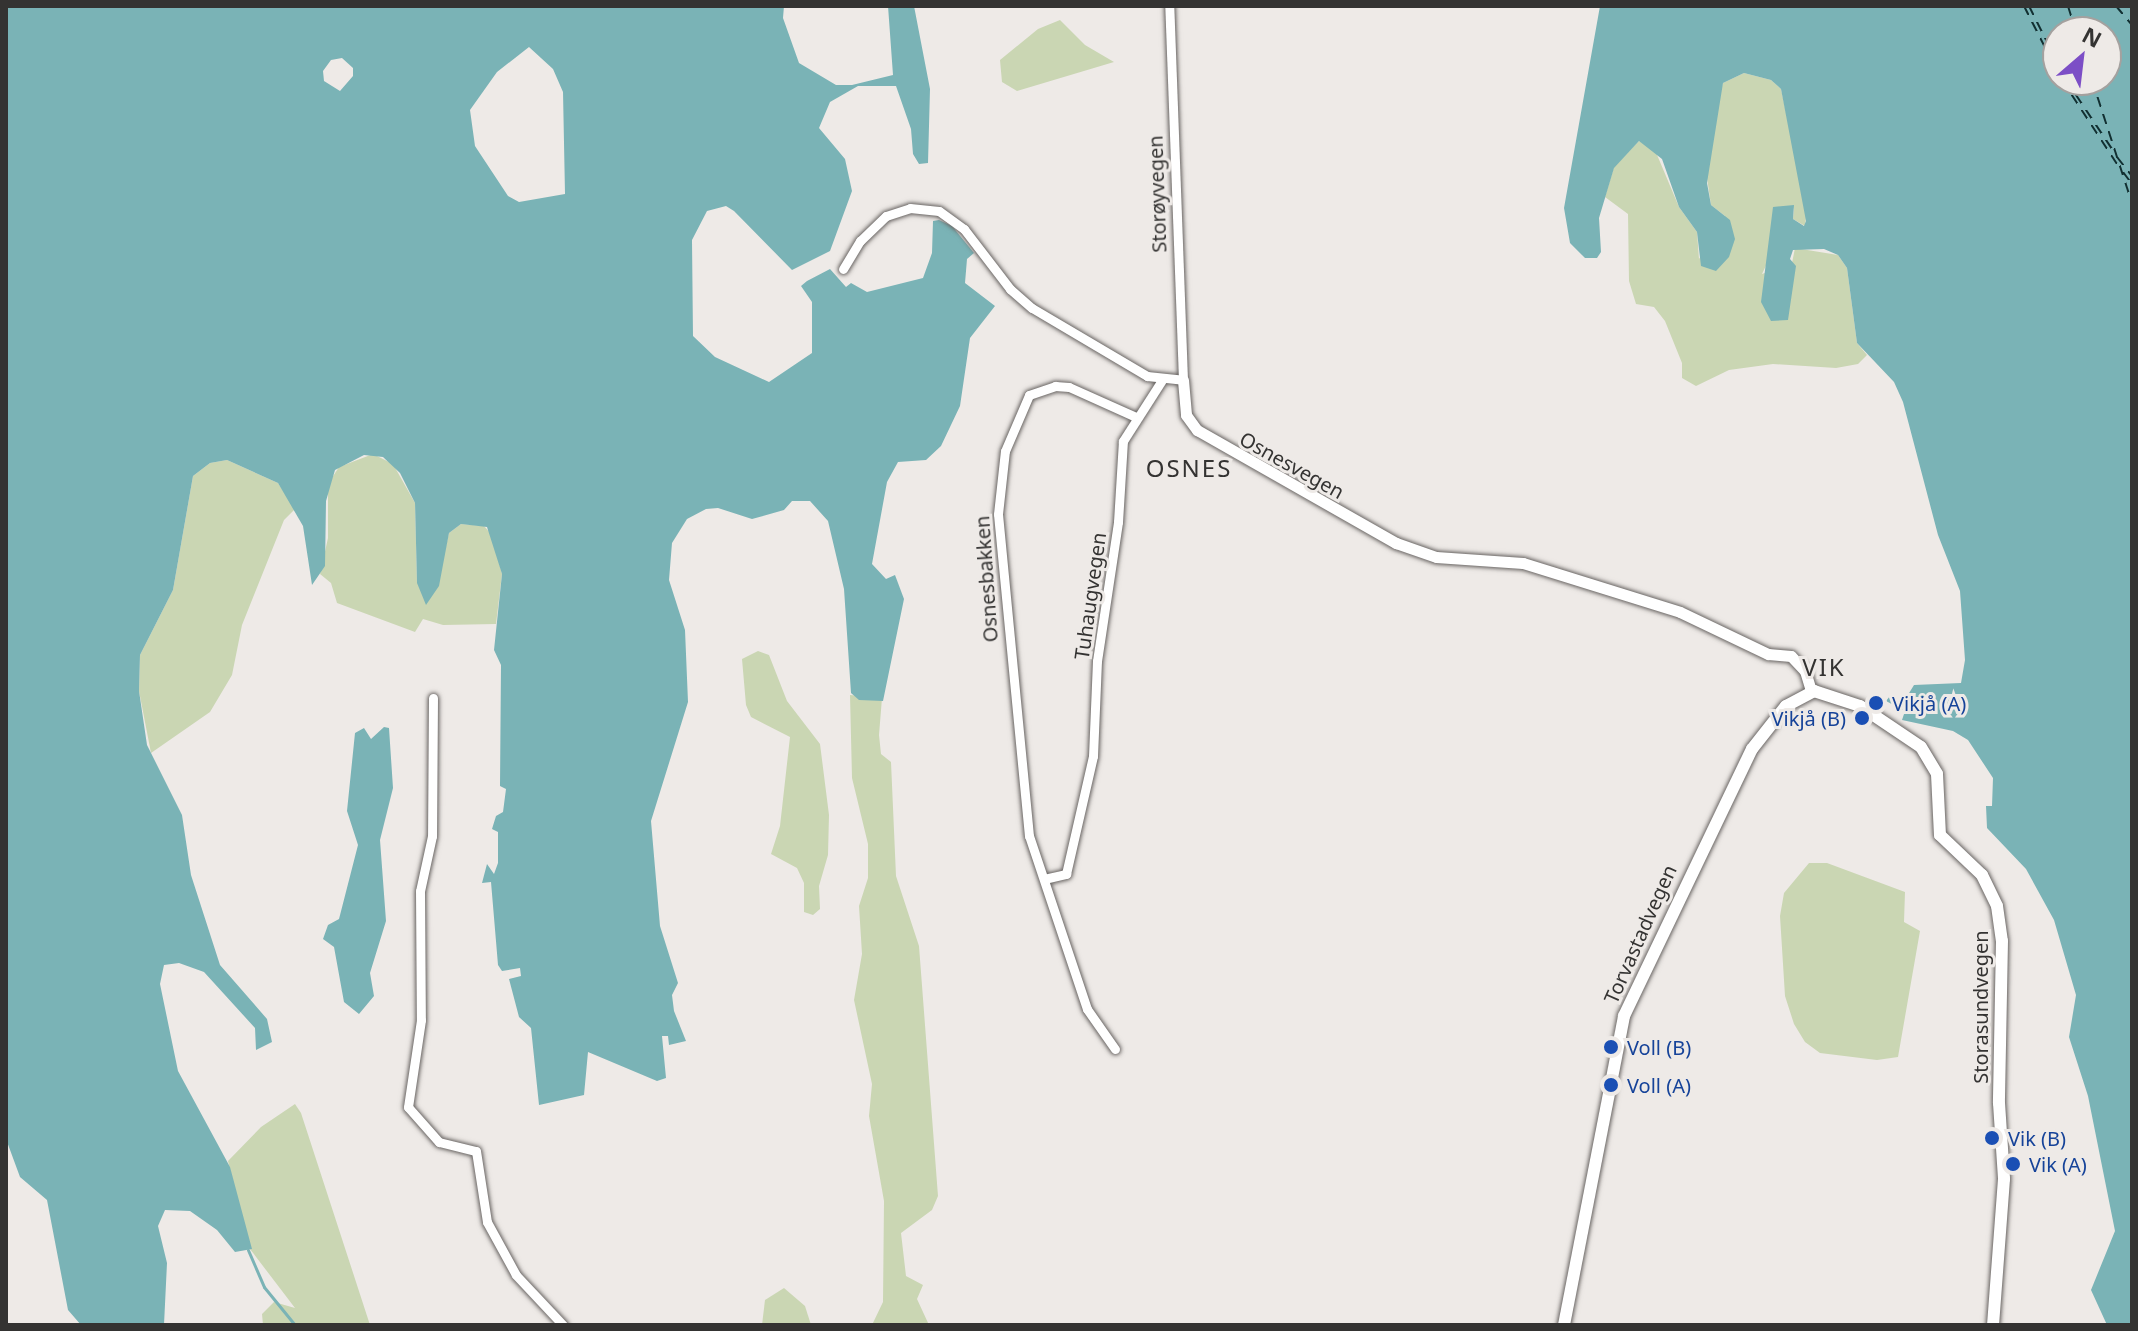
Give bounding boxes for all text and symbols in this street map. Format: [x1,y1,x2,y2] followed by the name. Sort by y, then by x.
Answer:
[2042,16,2122,96] north arrow
[2077,19,2107,54] text: N
[1143,135,1171,253] street label: Storøyvegen
[1236,426,1348,504] street label: Osnesvegen
[1146,454,1232,482] district label: OSNES
[970,515,1002,643] street label: Osnesbakken
[1069,531,1111,661] street label: Tuhaugvegen
[1802,653,1846,681] district label: VIK
[1892,691,1966,715] place label: Vikjå (A)
[1867,694,1885,712] marker: Vikjå (A)
[1772,706,1846,730] place label: Vikjå (B)
[1853,709,1871,727] marker: Vikjå (B)
[1599,861,1681,1007] street label: Torvastadvegen
[1968,930,1992,1084] street label: Storasundvegen
[1627,1035,1691,1059] place label: Voll (B)
[1602,1038,1620,1056] marker: Voll (B)
[1627,1073,1691,1097] place label: Voll (A)
[1602,1076,1620,1094] marker: Voll (A)
[2008,1126,2066,1150] place label: Vik (B)
[1983,1129,2001,1147] marker: Vik (B)
[2029,1152,2087,1176] place label: Vik (A)
[2004,1155,2022,1173] marker: Vik (A)

